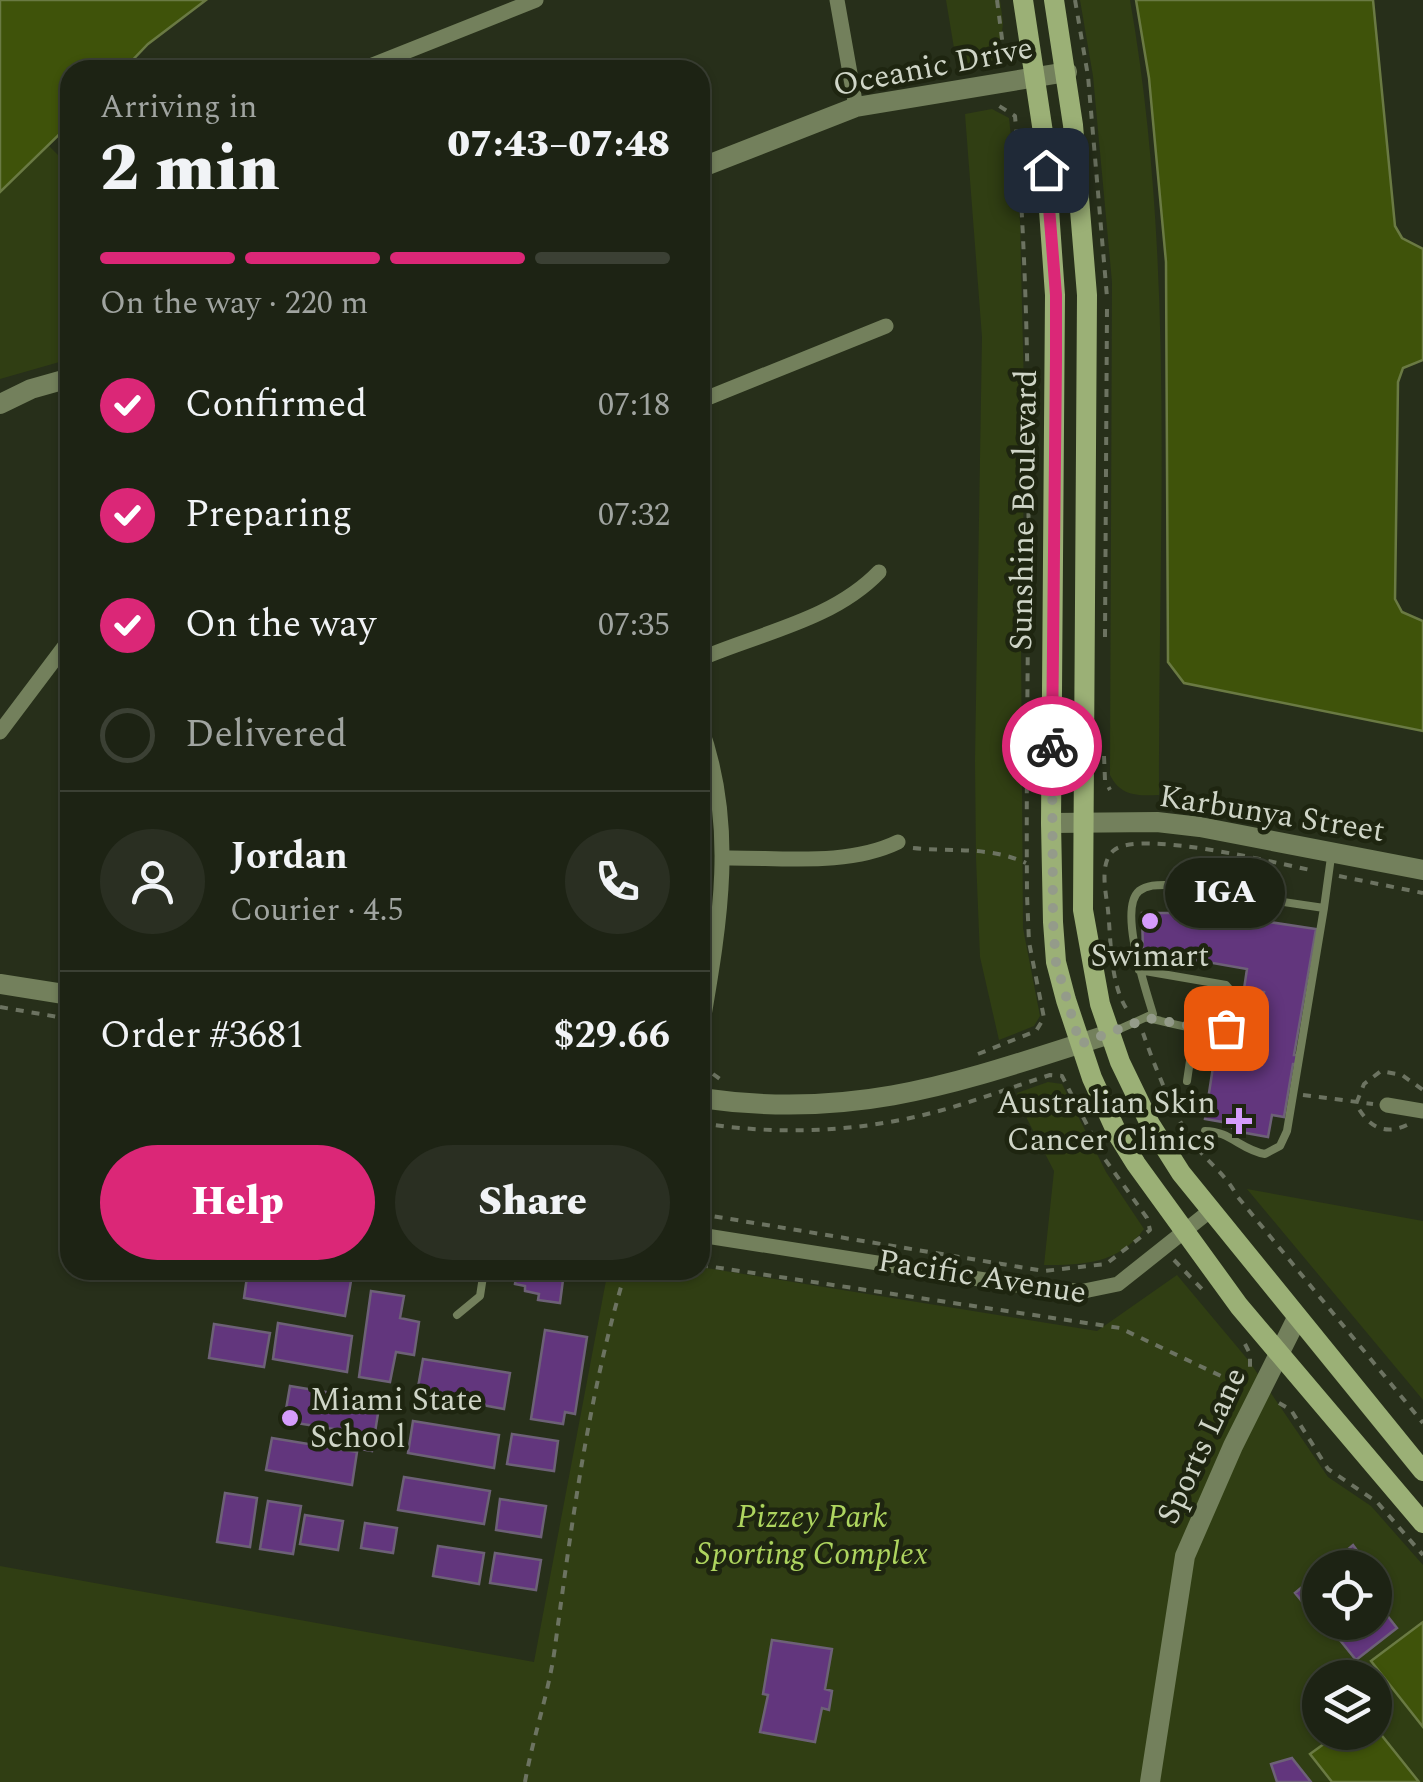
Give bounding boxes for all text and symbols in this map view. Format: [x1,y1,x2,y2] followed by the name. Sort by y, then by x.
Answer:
[829,24,1037,110] street label: Oceanic Drive
[100,83,257,132] text: Arriving in
[447,116,670,174] text: 07:43–07:48
[100,120,280,219] text: 2 min
[1004,128,1089,213] pin
[1019,143,1074,198] icon: home
[100,279,368,328] text: On the way · 220 m
[997,369,1051,651] street label: Sunshine Boulevard
[185,376,367,434] text: Confirmed
[100,378,155,433] icon: check
[598,381,670,430] text: 07:18
[185,486,352,544] text: Preparing
[100,488,155,543] icon: check
[598,491,670,540] text: 07:32
[185,596,376,654] text: On the way
[100,598,155,653] icon: check
[598,601,670,650] text: 07:35
[1002,696,1102,796] courier
[185,706,347,764] text: Delivered
[1025,719,1080,774] icon: bike
[1156,772,1388,856] street label: Karbunya Street
[230,828,348,886] text: Jordan
[100,829,205,934] button: person
[565,829,670,934] button: phone
[1166,858,1286,928] callout: IGA
[1194,868,1256,917] text: IGA
[230,886,403,935] text: Courier · 4.5
[1139,910,1161,932] marker: Swimart
[1091,932,1209,981] place label: Swimart
[1184,986,1269,1071] pin
[1199,1001,1254,1056] icon: bag
[100,1007,305,1065] text: Order #3681
[553,1007,670,1065] text: $29.66
[996,1079,1216,1165] place label: Australian Skin Cancer Clinics
[1226,1108,1252,1134] marker: Australian Skin Cancer Clinics
[100,1145,375,1260] button: Help
[395,1145,670,1260] button: Share
[874,1236,1090,1318] street label: Pacific Avenue
[1144,1359,1260,1533] street label: Sports Lane
[310,1376,483,1462] place label: Miami State School
[279,1407,301,1429] marker: Miami State School
[696,1493,928,1579] park label: Pizzey Park Sporting Complex
[1302,1550,1392,1750] map controls
[1302,1550,1392,1640] button: locate
[1302,1660,1392,1750] button: layers

